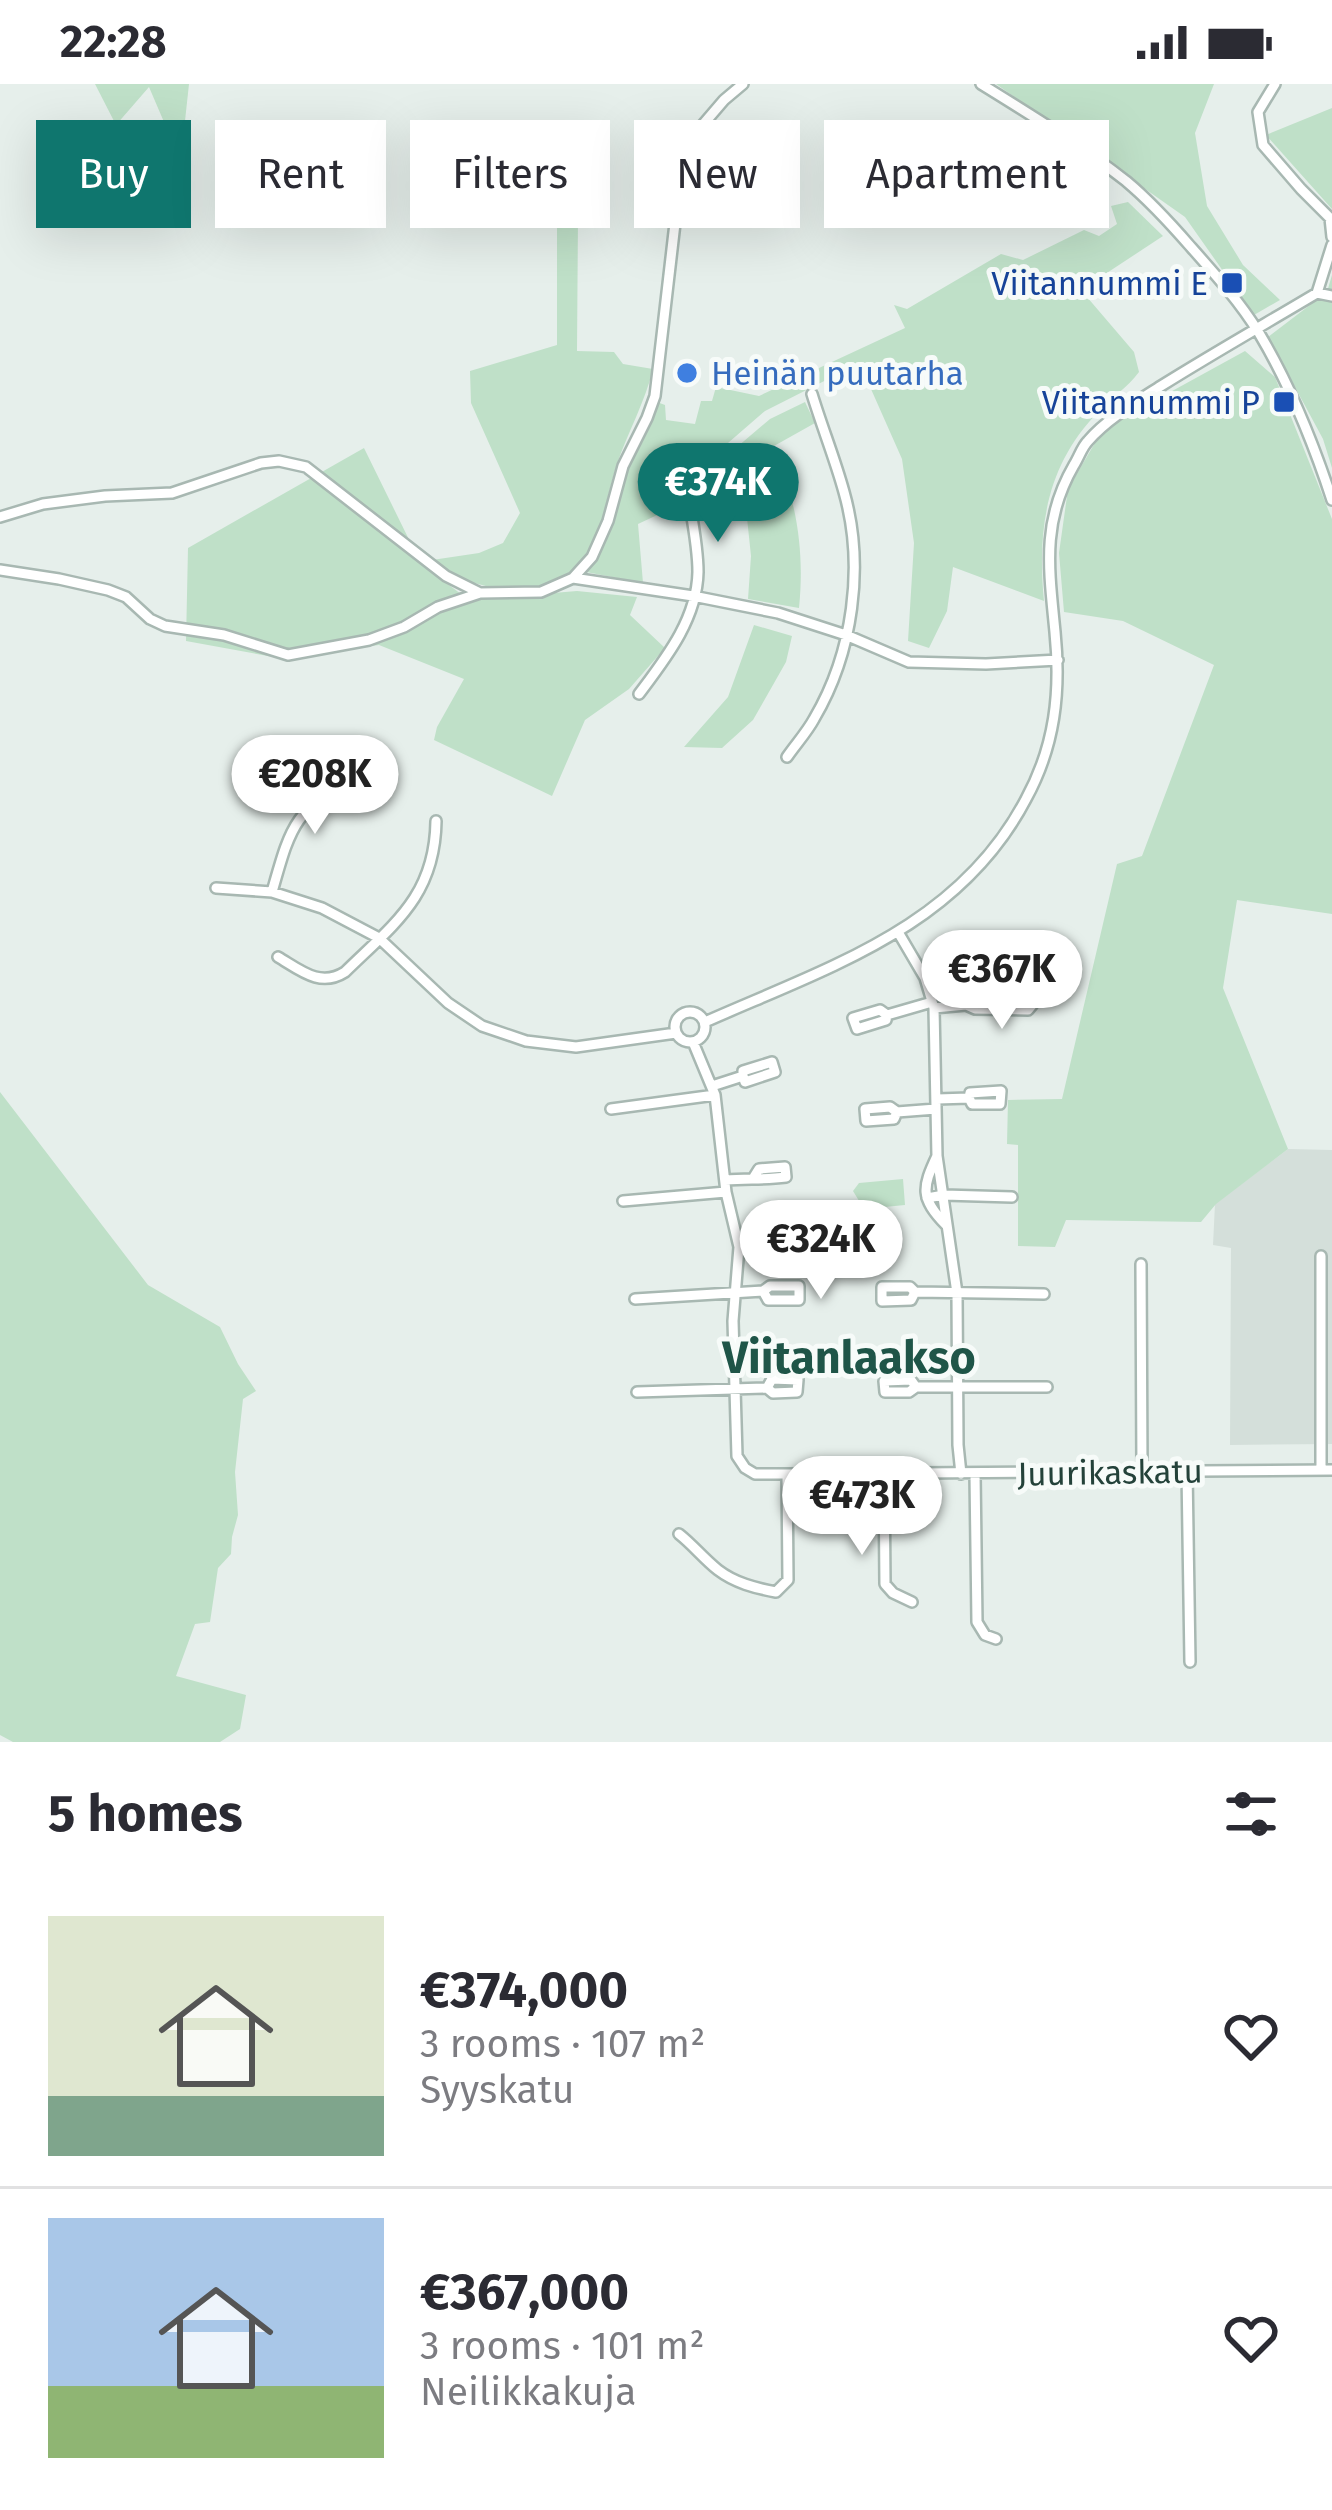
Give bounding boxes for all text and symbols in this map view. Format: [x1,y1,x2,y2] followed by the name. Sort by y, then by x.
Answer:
[60,15,167,69] text: 22:28
[36,120,191,228] chip: Buy
[215,120,386,228] chip: Rent
[410,120,610,228] chip: Filters
[634,120,800,228] chip: New
[824,120,1109,228] chip: Apartment
[991,264,1208,304] place label: Viitannummi E
[1219,270,1245,296] marker: Viitannummi E
[711,354,964,394] place label: Heinän puutarha
[674,360,700,386] marker: Heinän puutarha
[1042,383,1260,423] place label: Viitannummi P
[1271,389,1297,415] marker: Viitannummi P
[634,443,802,545] pin: €374K
[665,459,771,505] text: €374K
[231,735,399,837] pin: €208K
[259,751,371,797] text: €208K
[918,930,1086,1032] pin: €367K
[948,946,1056,992] text: €367K
[737,1200,905,1302] pin: €324K
[767,1216,875,1262] text: €324K
[721,1331,976,1385] district label: Viitanlaakso
[1017,1451,1203,1495] street label: Juurikaskatu
[778,1456,946,1558] pin: €473K
[809,1472,915,1518] text: €473K
[1218,1781,1284,1847] icon: filters
[48,1783,243,1845] text: 5 homes
[420,1959,628,2021] text: €374,000
[144,1964,288,2108] icon: home
[1218,2003,1284,2069] icon: heart
[420,2021,705,2067] text: 3 rooms · 107 m²
[420,2067,575,2113] text: Syyskatu
[420,2261,629,2323] text: €367,000
[144,2266,288,2410] icon: home
[1218,2305,1284,2371] icon: heart
[420,2323,705,2369] text: 3 rooms · 101 m²
[420,2369,636,2415] text: Neilikkakuja

